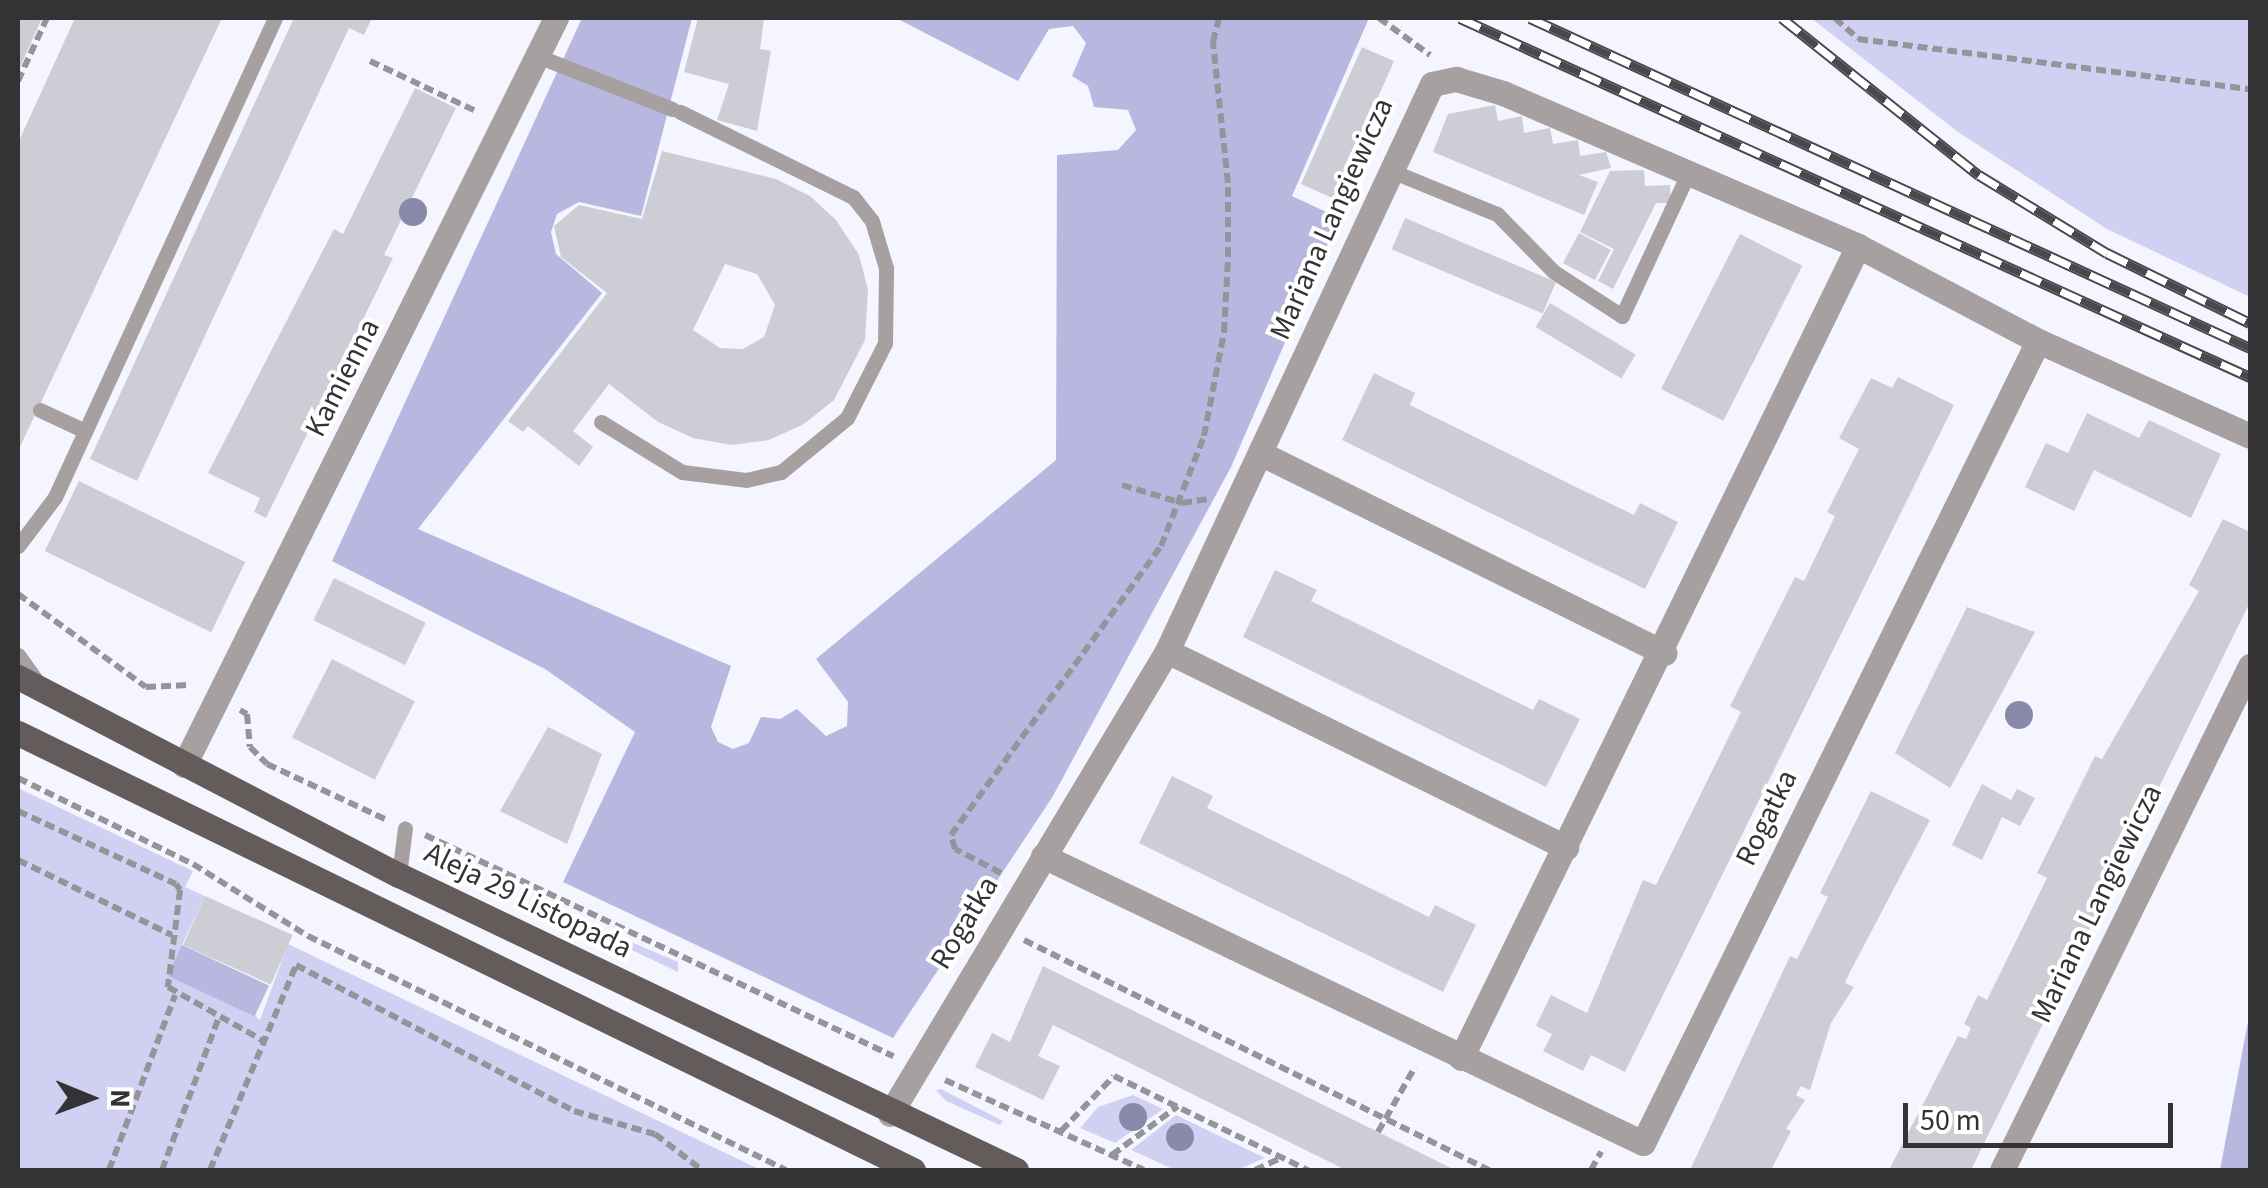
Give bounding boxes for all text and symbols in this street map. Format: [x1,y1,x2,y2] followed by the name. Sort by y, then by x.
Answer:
[1263,93,1401,345] street label: Mariana Langiewicza
[298,313,388,443] street label: Kamienna
[1728,764,1806,872] street label: Rogatka
[2024,779,2170,1029] street label: Mariana Langiewicza
[418,835,638,967] street label: Aleja 29 Listopada
[923,870,1007,976] street label: Rogatka
[40,1048,140,1148] north arrow
[1908,1083,2178,1145] scale bar
[100,1089,140,1108] text: N
[1920,1099,1981,1142] text: 50 m

